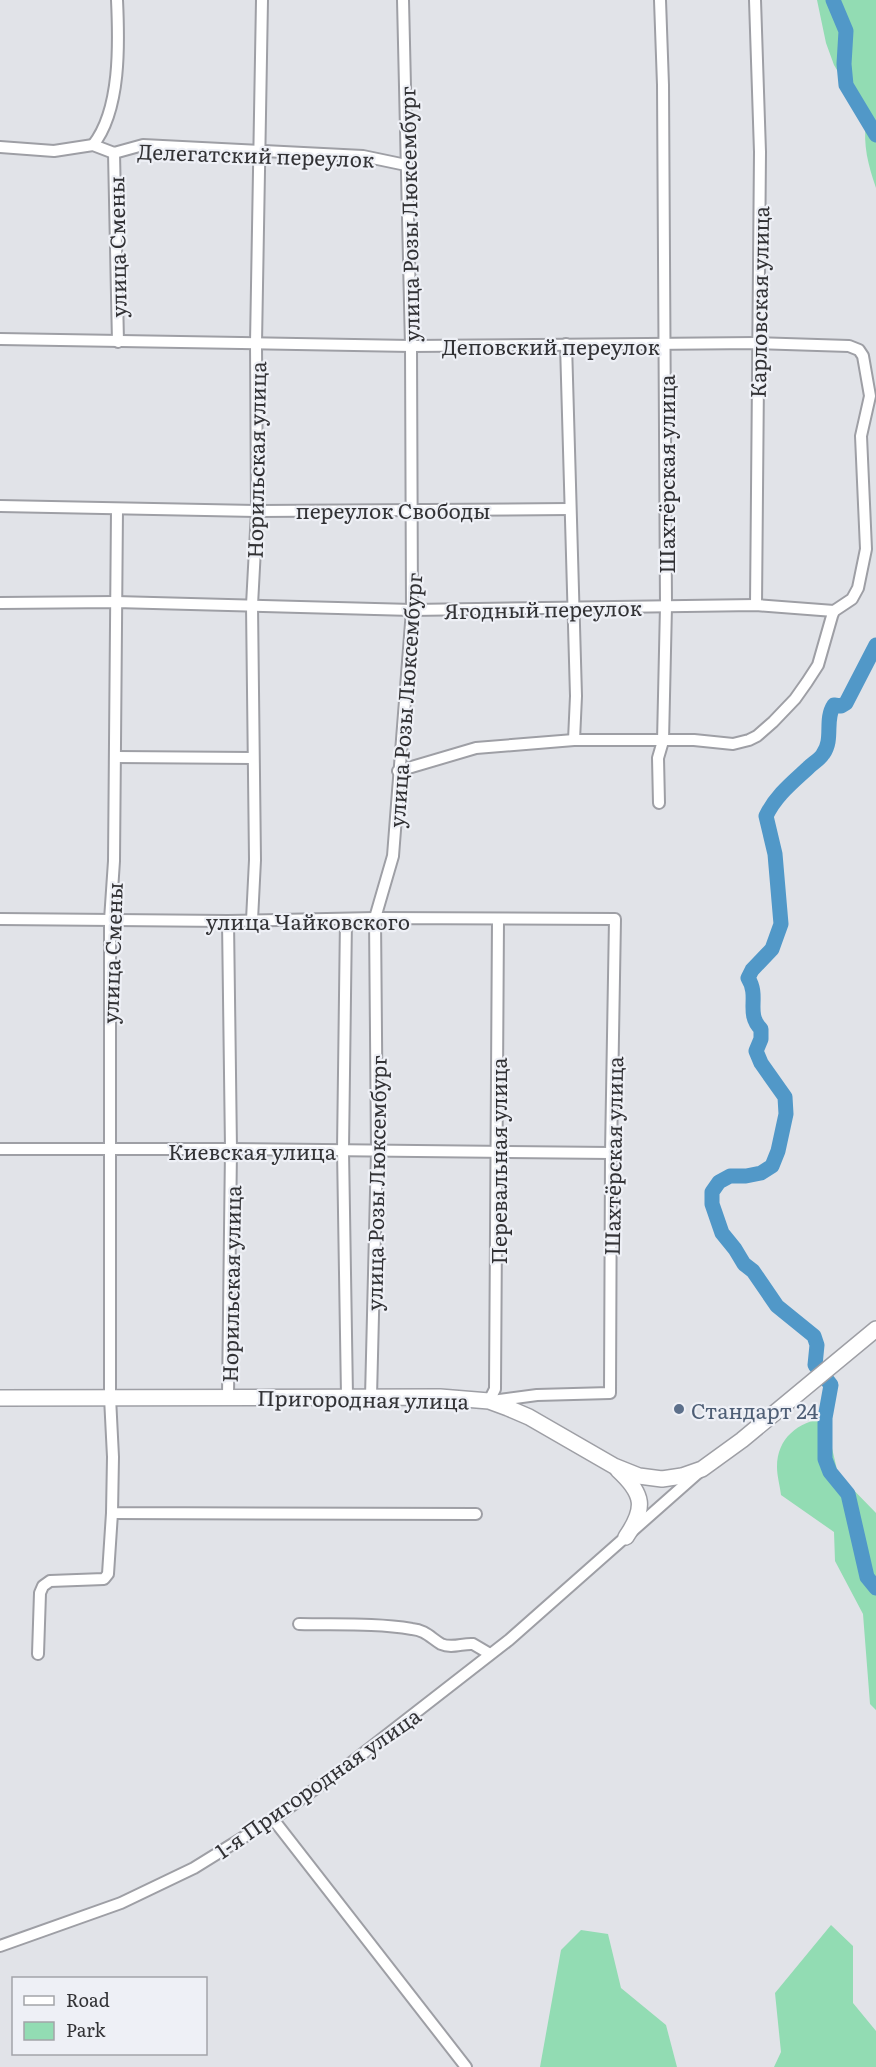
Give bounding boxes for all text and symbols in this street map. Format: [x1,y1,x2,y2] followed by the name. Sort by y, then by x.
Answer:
[390,86,426,342] street label: улица Розы Люксембург
[137,134,376,174] street label: Делегатский переулок
[99,176,133,318] street label: улица Смены
[741,205,775,398] street label: Карловская улица
[442,330,661,361] street label: Деповский переулок
[238,360,272,559] street label: Норильская улица
[650,374,681,574] street label: Шахтёрская улица
[295,494,491,525] street label: переулок Свободы
[380,571,428,829] street label: улица Розы Люксембург
[444,591,643,625] street label: Ягодный переулок
[93,882,129,1024] street label: улица Смены
[206,905,410,936] street label: улица Чайковского
[357,1055,393,1311] street label: улица Розы Люксембург
[595,1055,629,1256] street label: Шахтёрская улица
[482,1057,513,1265] street label: Перевальная улица
[168,1135,337,1166] street label: Киевская улица
[213,1184,247,1383] street label: Норильская улица
[257,1381,470,1415] street label: Пригородная улица
[691,1394,819,1425] place label: Стандарт 24
[672,1402,686,1416] marker: Стандарт 24
[208,1699,427,1865] street label: 1-я Пригородная улица
[12,1977,207,2055] legend
[66,1986,110,2013] text: Road
[66,2016,107,2043] text: Park

